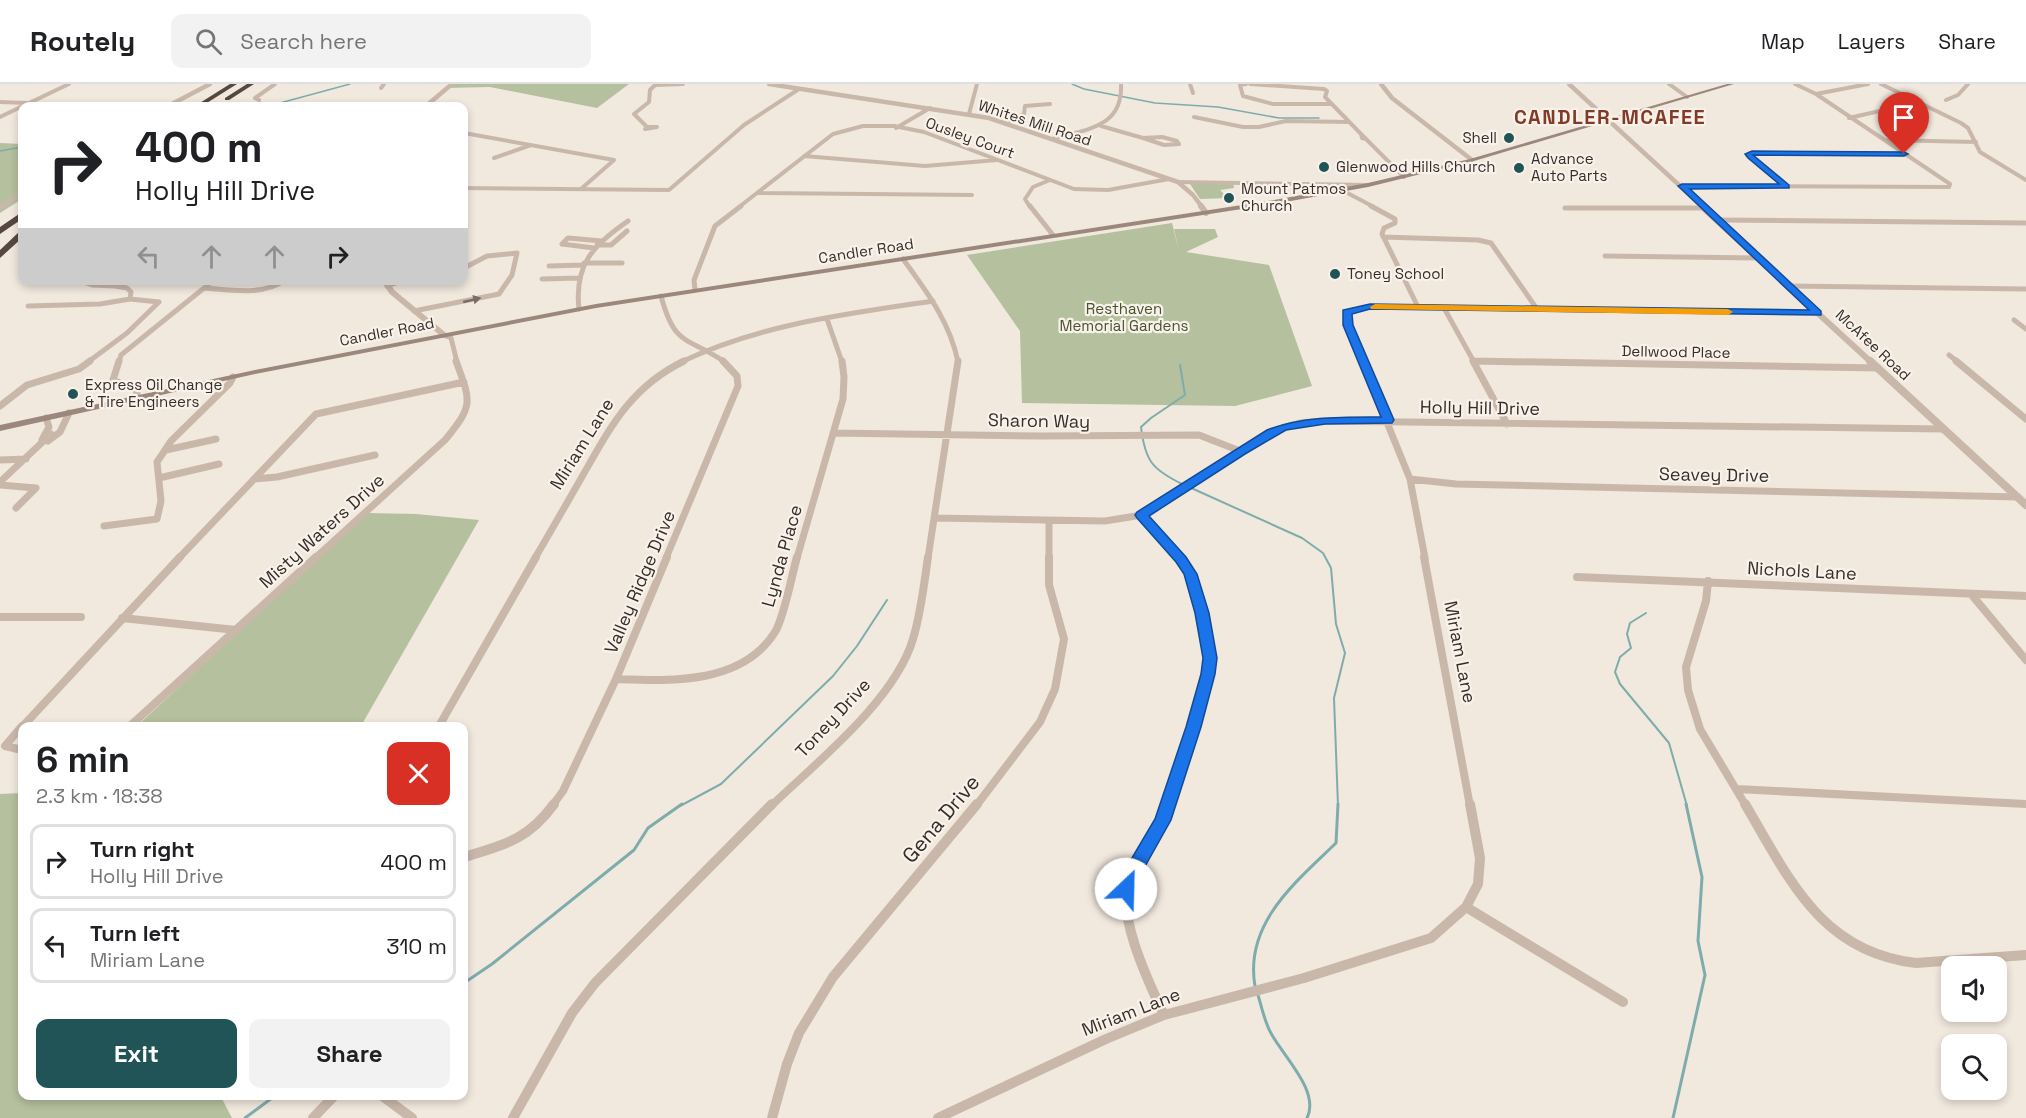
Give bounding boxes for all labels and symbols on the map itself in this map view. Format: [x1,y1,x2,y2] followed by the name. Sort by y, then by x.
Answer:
[1878,92,1929,154] pin
[976,95,1094,150] street label: Whites Mill Road
[1514,104,1706,130] district label: CANDLER-MCAFEE
[923,113,1017,162] street label: Ousley Court
[1462,128,1497,147] place label: Shell
[1502,131,1516,145] marker: Shell
[1531,149,1607,185] place label: Advance Auto Parts
[1336,157,1496,176] place label: Glenwood Hills Church
[1317,160,1331,174] marker: Glenwood Hills Church
[1512,161,1526,175] marker: Advance Auto Parts
[1241,179,1346,215] place label: Mount Patmos Church
[1222,191,1236,205] marker: Mount Patmos Church
[817,234,915,267] street label: Candler Road
[1347,264,1444,283] place label: Toney School
[1328,267,1342,281] marker: Toney School
[462,295,481,305] one-way arrow
[1059,299,1189,335] park label: Resthaven Memorial Gardens
[1832,305,1915,384] street label: McAfee Road
[338,313,436,350] street label: Candler Road
[1621,341,1731,362] street label: Dellwood Place
[85,375,222,411] place label: Express Oil Change & Tire Engineers
[66,387,80,401] marker: Express Oil Change & Tire Engineers
[544,394,619,494] street label: Miriam Lane
[1420,395,1540,420] street label: Holly Hill Drive
[988,408,1090,433] street label: Sharon Way
[1659,462,1769,487] street label: Seavey Drive
[254,468,389,593] street label: Misty Waters Drive
[756,502,807,610] street label: Lynda Place
[599,507,680,657] street label: Valley Ridge Drive
[1747,556,1857,585] street label: Nichols Lane
[1439,599,1482,705] street label: Miriam Lane
[790,673,875,762] street label: Toney Drive
[896,769,985,868] street label: Gena Drive
[1094,857,1158,921] position arrow
[1078,982,1183,1041] street label: Miriam Lane

